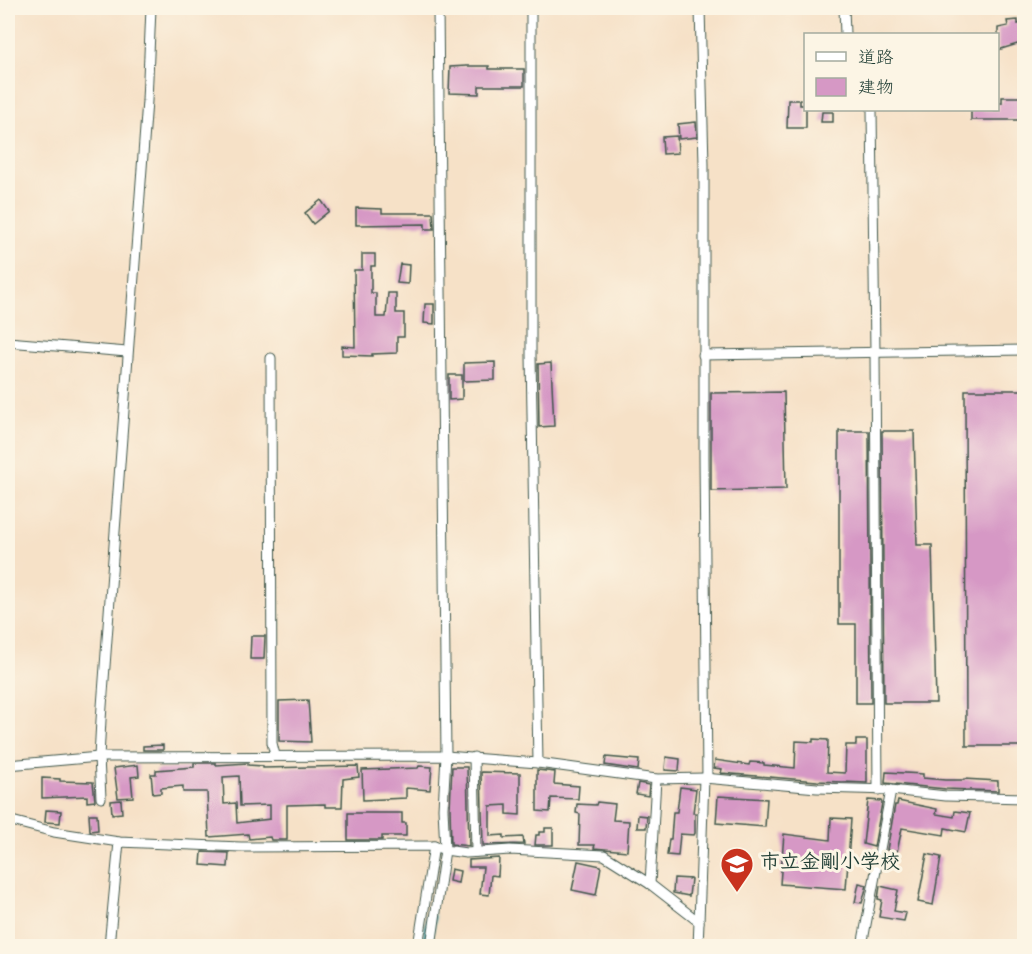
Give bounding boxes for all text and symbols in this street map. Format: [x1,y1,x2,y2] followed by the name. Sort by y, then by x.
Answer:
[804,33,999,111] legend
[858,47,894,72] text: 道路
[858,77,894,102] text: 建物
[719,846,755,893] school or university icon: 市立金剛小学校
[760,850,900,878] place label: 市立金剛小学校

